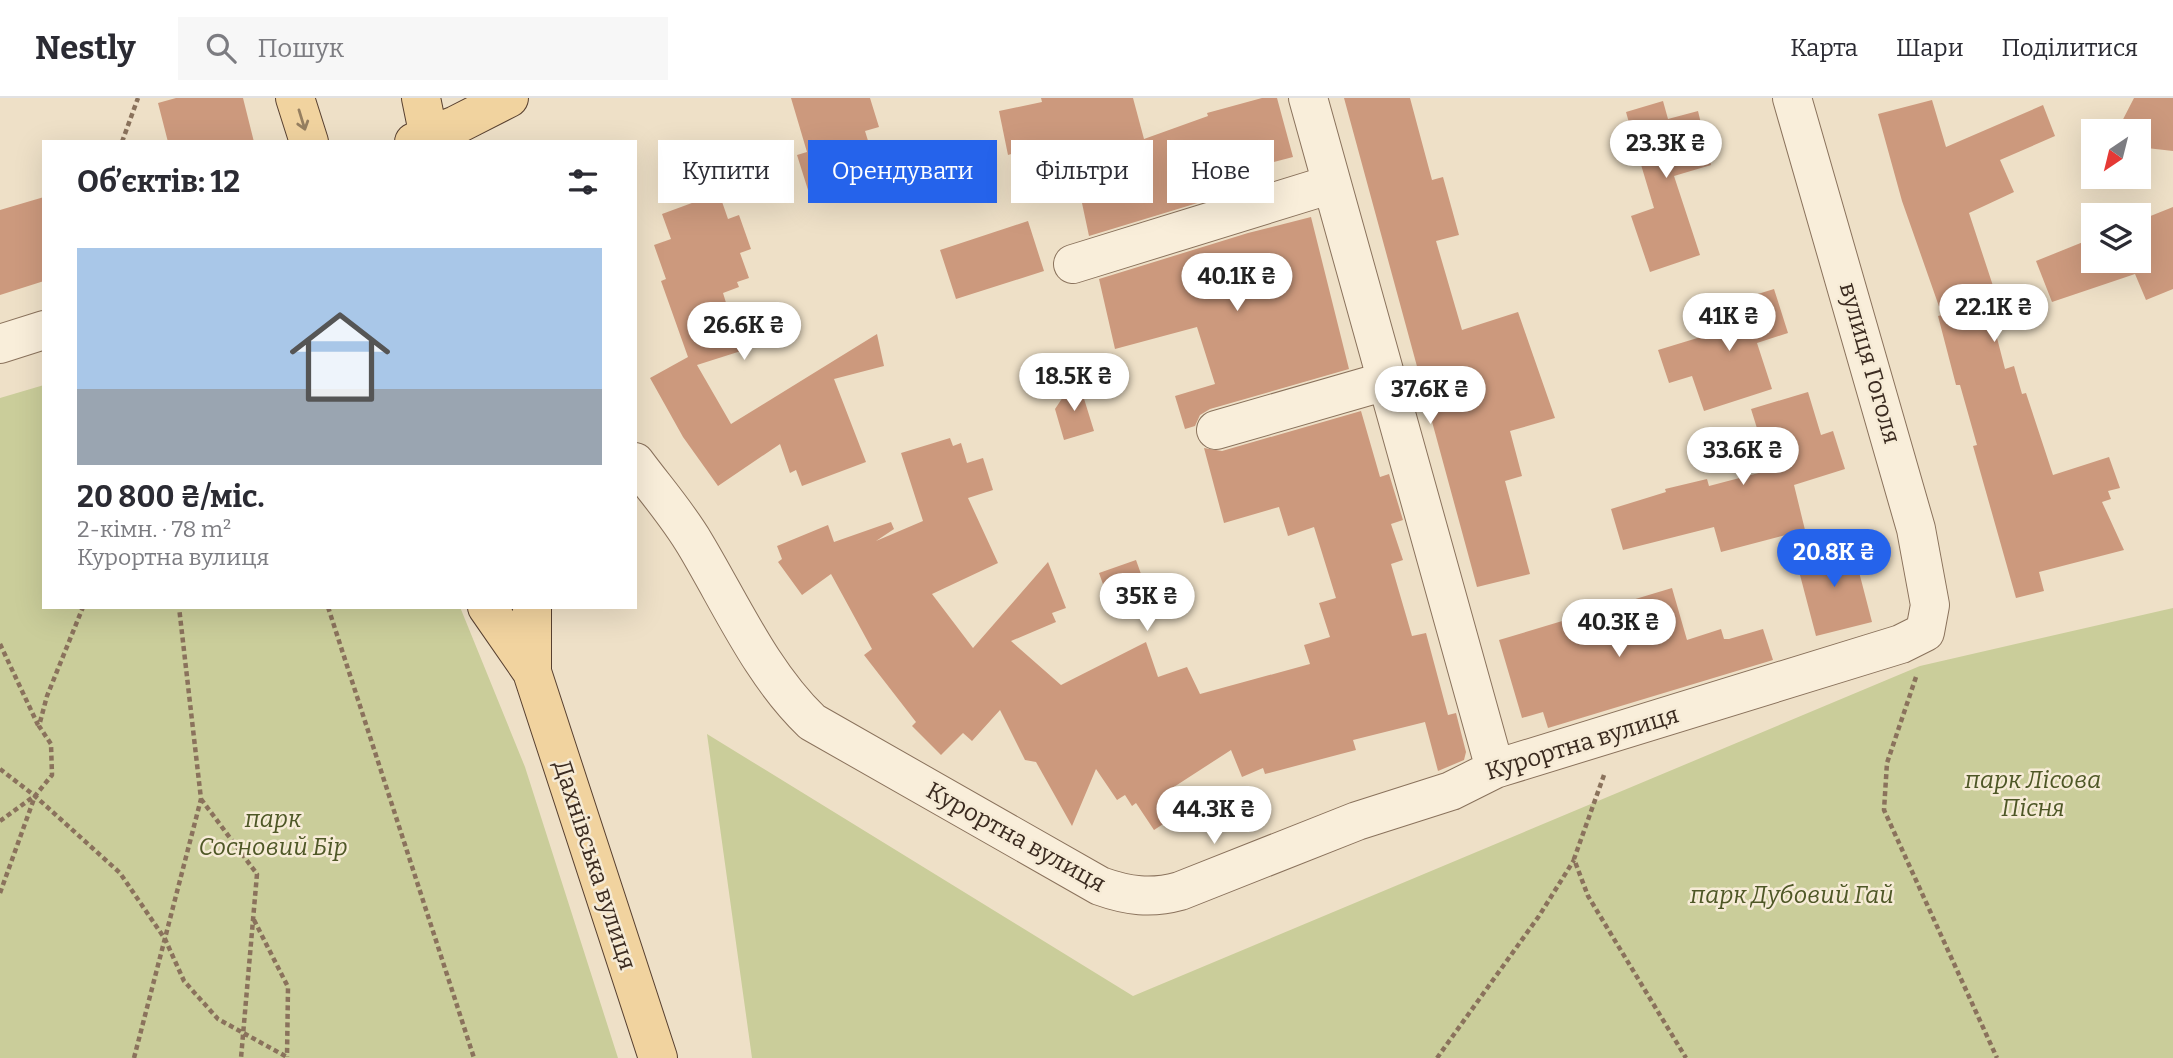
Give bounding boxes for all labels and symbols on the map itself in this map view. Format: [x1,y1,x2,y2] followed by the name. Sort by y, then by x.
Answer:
[296,109,309,131] one-way arrow
[2081,119,2151,189] north arrow
[1601,120,1731,180] pin: 23.3K ₴
[1172,254,1302,313] pin: 40.1K ₴
[1834,279,1906,447] street label: вулиця Гоголя
[1929,285,2059,344] pin: 22.1K ₴
[1680,294,1778,353] pin: 41K ₴
[679,302,809,362] pin: 26.6K ₴
[1009,354,1139,413] pin: 18.5K ₴
[1365,366,1495,426] pin: 37.6K ₴
[1678,428,1808,487] pin: 33.6K ₴
[1769,530,1899,589] pin: 20.8K ₴
[1098,574,1196,633] pin: 35K ₴
[1554,600,1684,659] pin: 40.3K ₴
[1482,700,1682,786] street label: Курортна вулиця
[548,757,642,973] street label: Дахнівська вулиця
[1964,766,2101,822] park label: парк Лісова Пісня
[922,776,1110,898] street label: Курортна вулиця
[1149,786,1279,846] pin: 44.3K ₴
[198,805,348,861] park label: парк Сосновий Бір
[1689,881,1894,909] park label: парк Дубовий Гай

